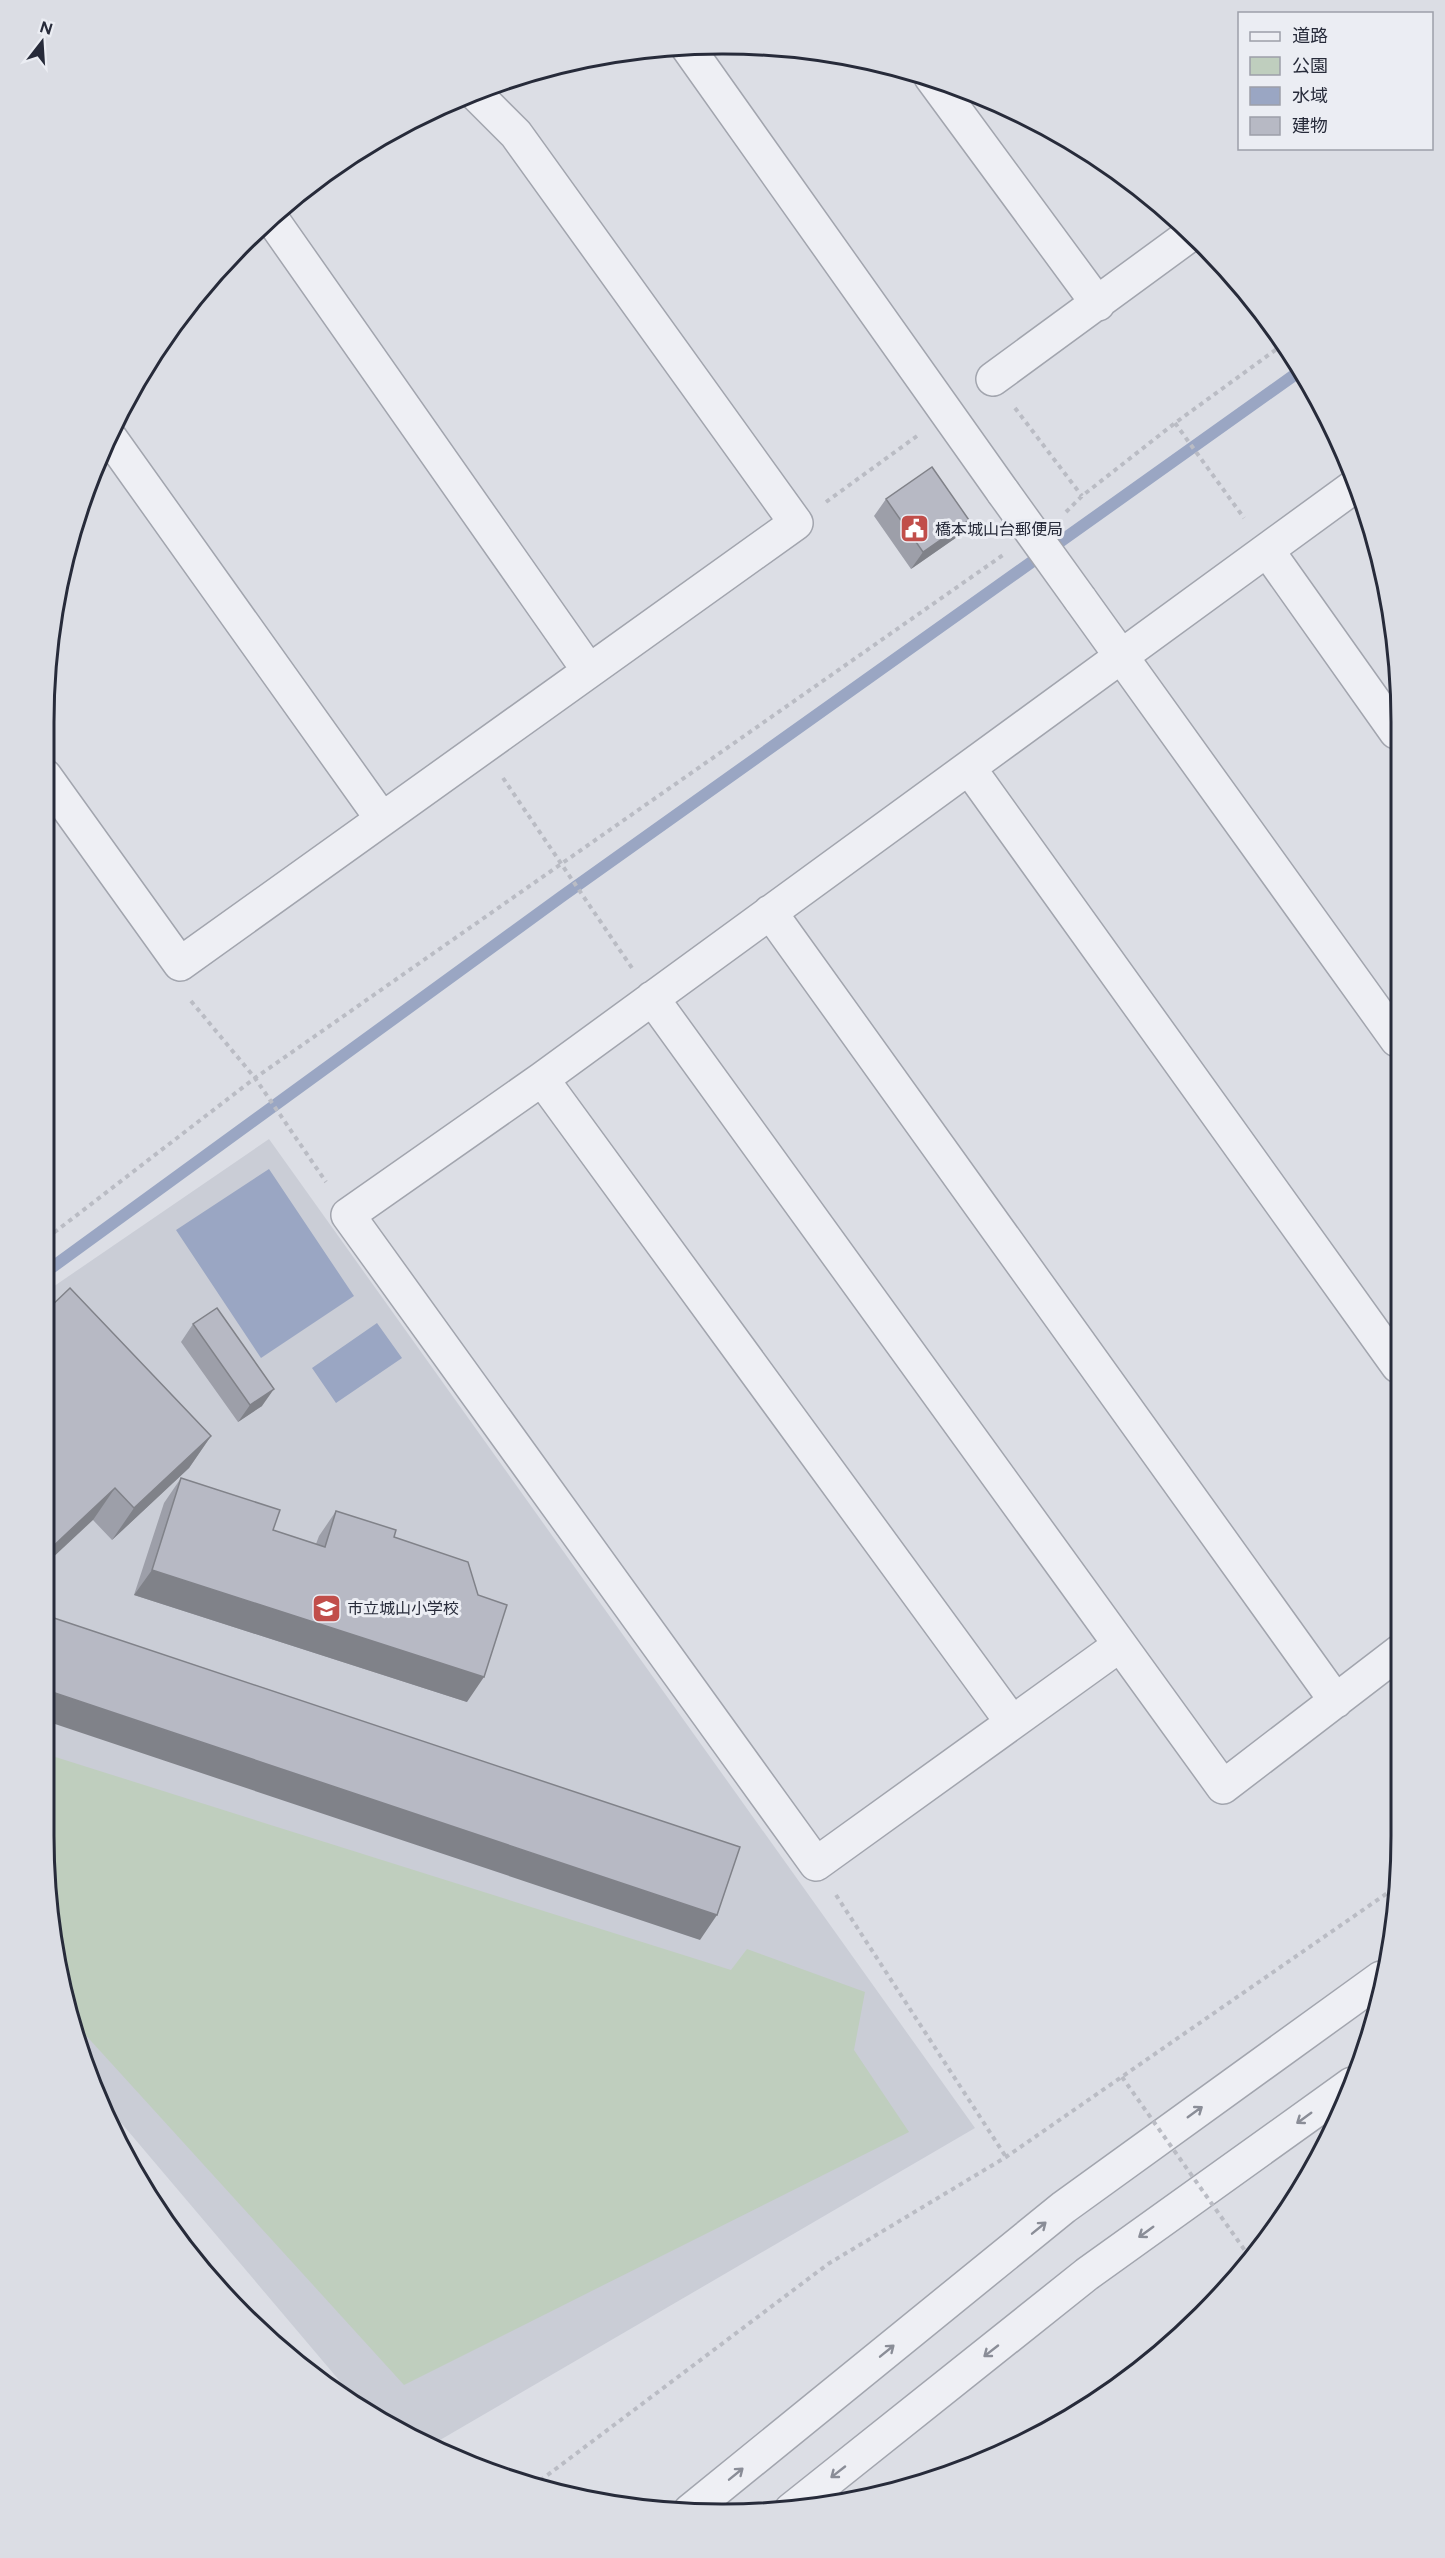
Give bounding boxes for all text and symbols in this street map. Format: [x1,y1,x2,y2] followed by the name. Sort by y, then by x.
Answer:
[12,12,72,72] north arrow
[1238,12,1433,150] legend
[38,17,55,39] text: N
[1292,25,1328,47] text: 道路
[1292,55,1328,77] text: 公園
[1292,85,1328,107] text: 水域
[1292,115,1328,137] text: 建物
[898,513,930,545] public building icon: 橋本城山台郵便局
[935,520,1063,539] place label: 橋本城山台郵便局
[310,1592,342,1624] school or university icon: 市立城山小学校
[347,1599,459,1618] place label: 市立城山小学校
[1187,2106,1203,2118] one-way arrow
[1297,2112,1313,2125] one-way arrow
[1030,2222,1046,2235] one-way arrow
[1138,2226,1154,2238] one-way arrow
[879,2344,895,2357] one-way arrow
[983,2344,999,2357] one-way arrow
[831,2465,846,2479] one-way arrow
[728,2467,744,2480] one-way arrow

